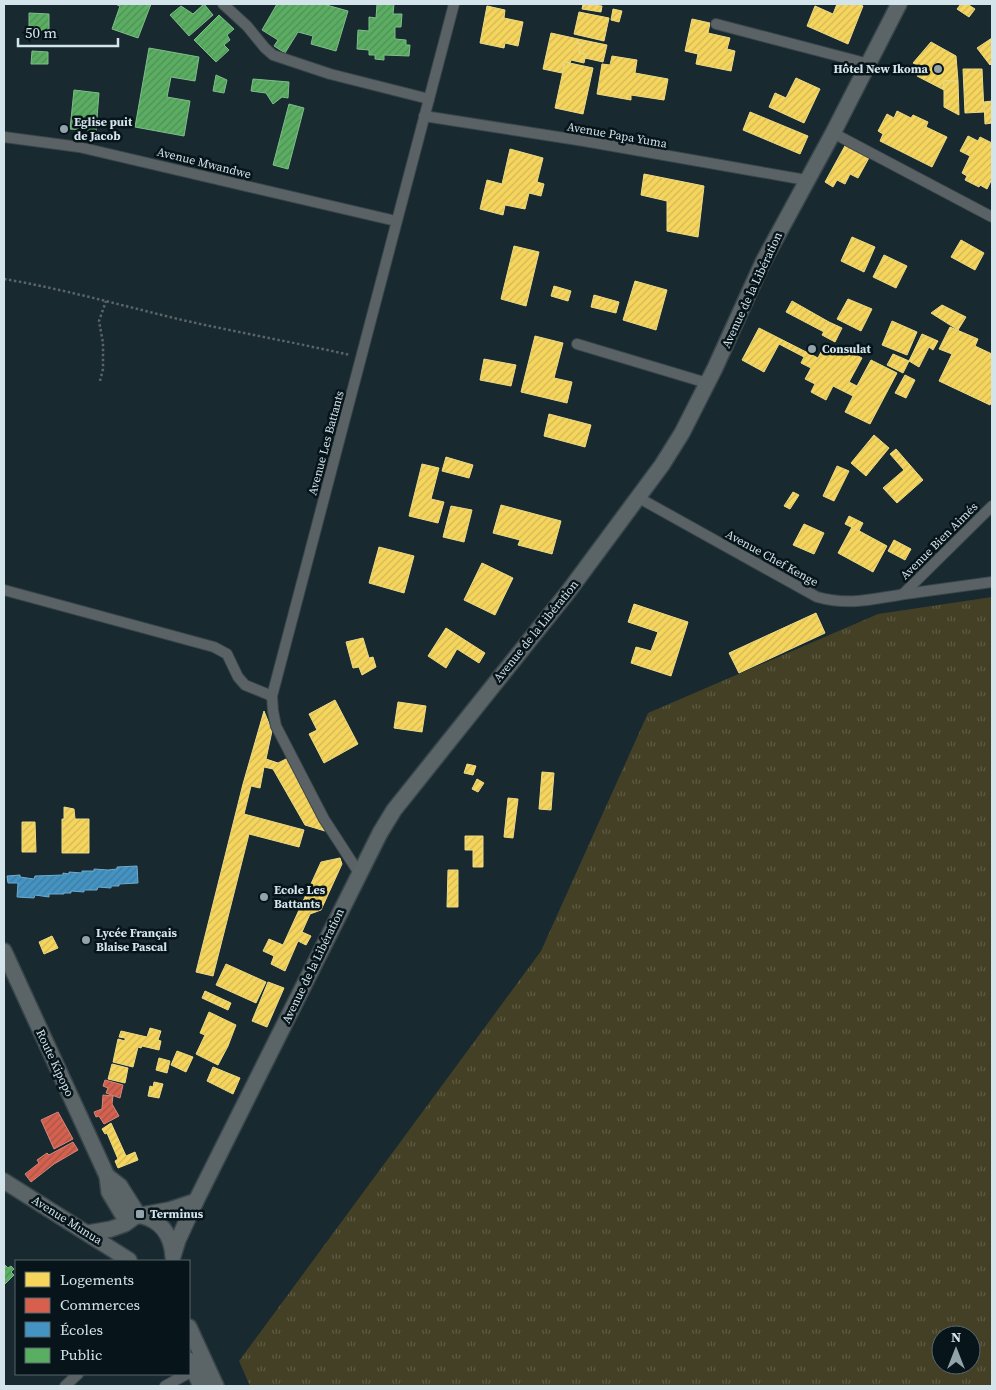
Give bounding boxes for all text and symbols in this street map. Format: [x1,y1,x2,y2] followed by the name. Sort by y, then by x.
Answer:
[18,15,118,47] scale bar
[25,22,57,43] text: 50 m
[834,61,929,77] place label: Hôtel New Ikoma
[932,63,944,75] marker: Hôtel New Ikoma
[74,114,133,144] place label: Eglise puit de Jacob
[566,118,669,152] street label: Avenue Papa Yuma
[58,123,70,135] marker: Eglise puit de Jacob
[155,144,253,182] street label: Avenue Mwandwe
[718,229,786,351] street label: Avenue de la Libération
[822,341,871,357] place label: Consulat
[806,343,818,355] marker: Consulat
[304,389,348,497] street label: Avenue Les Battants
[897,499,981,583] street label: Avenue Bien Aimés
[723,526,821,590] street label: Avenue Chef Kenge
[490,577,582,685] street label: Avenue de la Libération
[274,882,326,912] place label: Ecole Les Battants
[258,891,270,903] marker: Ecole Les Battants
[278,906,348,1026] street label: Avenue de la Libération
[96,925,177,955] place label: Lycée Français Blaise Pascal
[80,934,92,946] marker: Lycée Français Blaise Pascal
[32,1027,78,1100] street label: Route Kipopo
[29,1192,106,1248] street label: Avenue Munua
[150,1206,204,1222] place label: Terminus
[134,1208,146,1220] marker: Terminus
[15,1260,190,1375] legend
[60,1269,134,1290] text: Logements
[60,1294,140,1315] text: Commerces
[60,1319,103,1340] text: Écoles
[931,1325,981,1375] north arrow
[951,1327,961,1347] text: N
[60,1344,102,1365] text: Public

